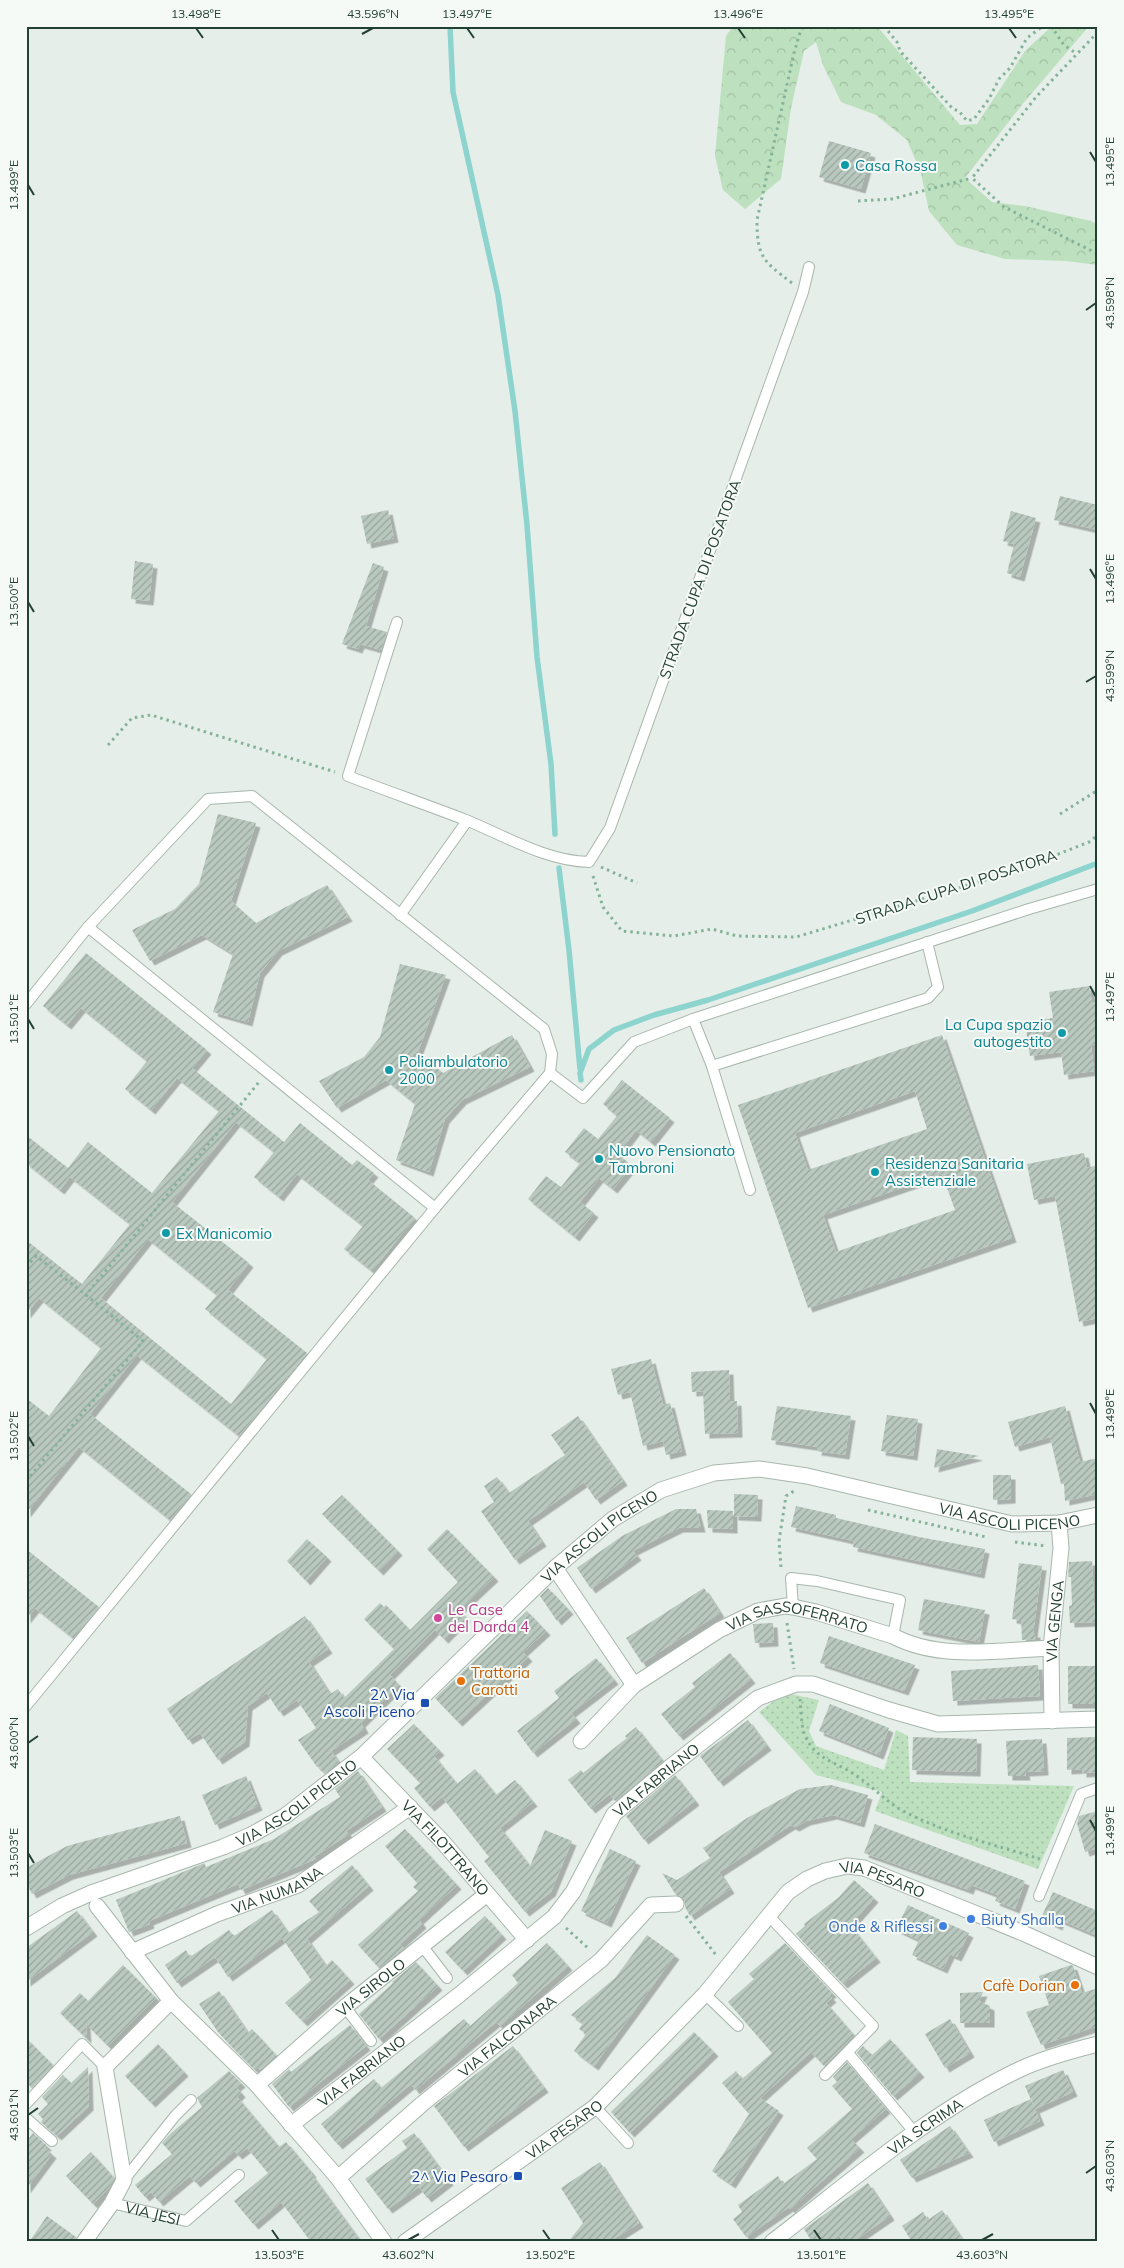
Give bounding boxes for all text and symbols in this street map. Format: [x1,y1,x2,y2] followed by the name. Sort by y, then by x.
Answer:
[171,6,221,21] text: 13.498°E
[347,6,399,21] text: 43.596°N
[442,6,492,21] text: 13.497°E
[713,6,763,21] text: 13.496°E
[984,6,1034,21] text: 13.495°E
[1102,137,1117,187] text: 13.495°E
[855,156,937,175] place label: Casa Rossa
[839,159,851,171] marker: Casa Rossa
[6,160,21,210] text: 13.499°E
[1102,277,1117,329] text: 43.598°N
[655,477,745,681] street label: STRADA CUPA DI POSATORA
[1102,554,1117,604] text: 13.496°E
[6,577,21,627] text: 13.500°E
[1102,650,1117,702] text: 43.599°N
[853,845,1059,929] street label: STRADA CUPA DI POSATORA
[1102,972,1117,1022] text: 13.497°E
[6,994,21,1044] text: 13.501°E
[945,1015,1052,1051] place label: La Cupa spazio autogestito
[1056,1027,1068,1039] marker: La Cupa spazio autogestito
[399,1052,508,1088] place label: Poliambulatorio 2000
[383,1064,395,1076] marker: Poliambulatorio 2000
[609,1141,735,1177] place label: Nuovo Pensionato Tambroni
[593,1153,605,1165] marker: Nuovo Pensionato Tambroni
[885,1154,1024,1190] place label: Residenza Sanitaria Assistenziale
[869,1166,881,1178] marker: Residenza Sanitaria Assistenziale
[176,1224,272,1243] place label: Ex Manicomio
[160,1227,172,1239] marker: Ex Manicomio
[1102,1389,1117,1439] text: 13.498°E
[6,1411,21,1461] text: 13.502°E
[536,1485,661,1586] street label: VIA ASCOLI PICENO
[937,1498,1082,1534] street label: VIA ASCOLI PICENO
[1041,1579,1067,1662] street label: VIA GENGA
[723,1596,870,1637] text: VIA SASSOFERRATO
[448,1600,529,1636] place label: Le Case del Darda 4
[432,1612,444,1624] marker: Le Case del Darda 4
[723,1620,871,1640] street label: VIA SASSOFERRATO
[471,1663,530,1699] place label: Trattoria Carotti
[455,1675,467,1687] marker: Trattoria Carotti
[324,1685,415,1721] place label: 2^ Via Ascoli Piceno
[419,1697,431,1709] marker: 2^ Via Ascoli Piceno
[6,1717,21,1769] text: 43.600°N
[609,1739,703,1821] street label: VIA FABRIANO
[233,1754,360,1850] street label: VIA ASCOLI PICENO
[398,1796,494,1899] street label: VIA FILOTTRANO
[1102,1806,1117,1856] text: 13.499°E
[6,1828,21,1878] text: 13.503°E
[838,1856,928,1902] street label: VIA PESARO
[229,1861,326,1918] street label: VIA NUMANA
[981,1910,1064,1929] place label: Biuty Shalla
[965,1913,977,1925] marker: Biuty Shalla
[828,1917,933,1936] place label: Onde & Riflessi
[937,1920,949,1932] marker: Onde & Riflessi
[332,1953,409,2020] street label: VIA SIROLO
[982,1976,1065,1995] place label: Cafè Dorian
[1069,1979,1081,1991] marker: Cafè Dorian
[454,1990,560,2081] street label: VIA FALCONARA
[314,2031,409,2111] street label: VIA FABRIANO
[6,2089,21,2141] text: 43.601°N
[884,2094,966,2159] street label: VIA SCRIMA
[522,2095,607,2163] street label: VIA PESARO
[1102,2140,1117,2192] text: 43.603°N
[411,2167,508,2186] place label: 2^ Via Pesaro
[512,2170,524,2182] marker: 2^ Via Pesaro
[123,2197,182,2229] street label: VIA JESI
[254,2247,304,2262] text: 13.503°E
[382,2247,434,2262] text: 43.602°N
[525,2247,575,2262] text: 13.502°E
[796,2247,846,2262] text: 13.501°E
[956,2247,1008,2262] text: 43.603°N

